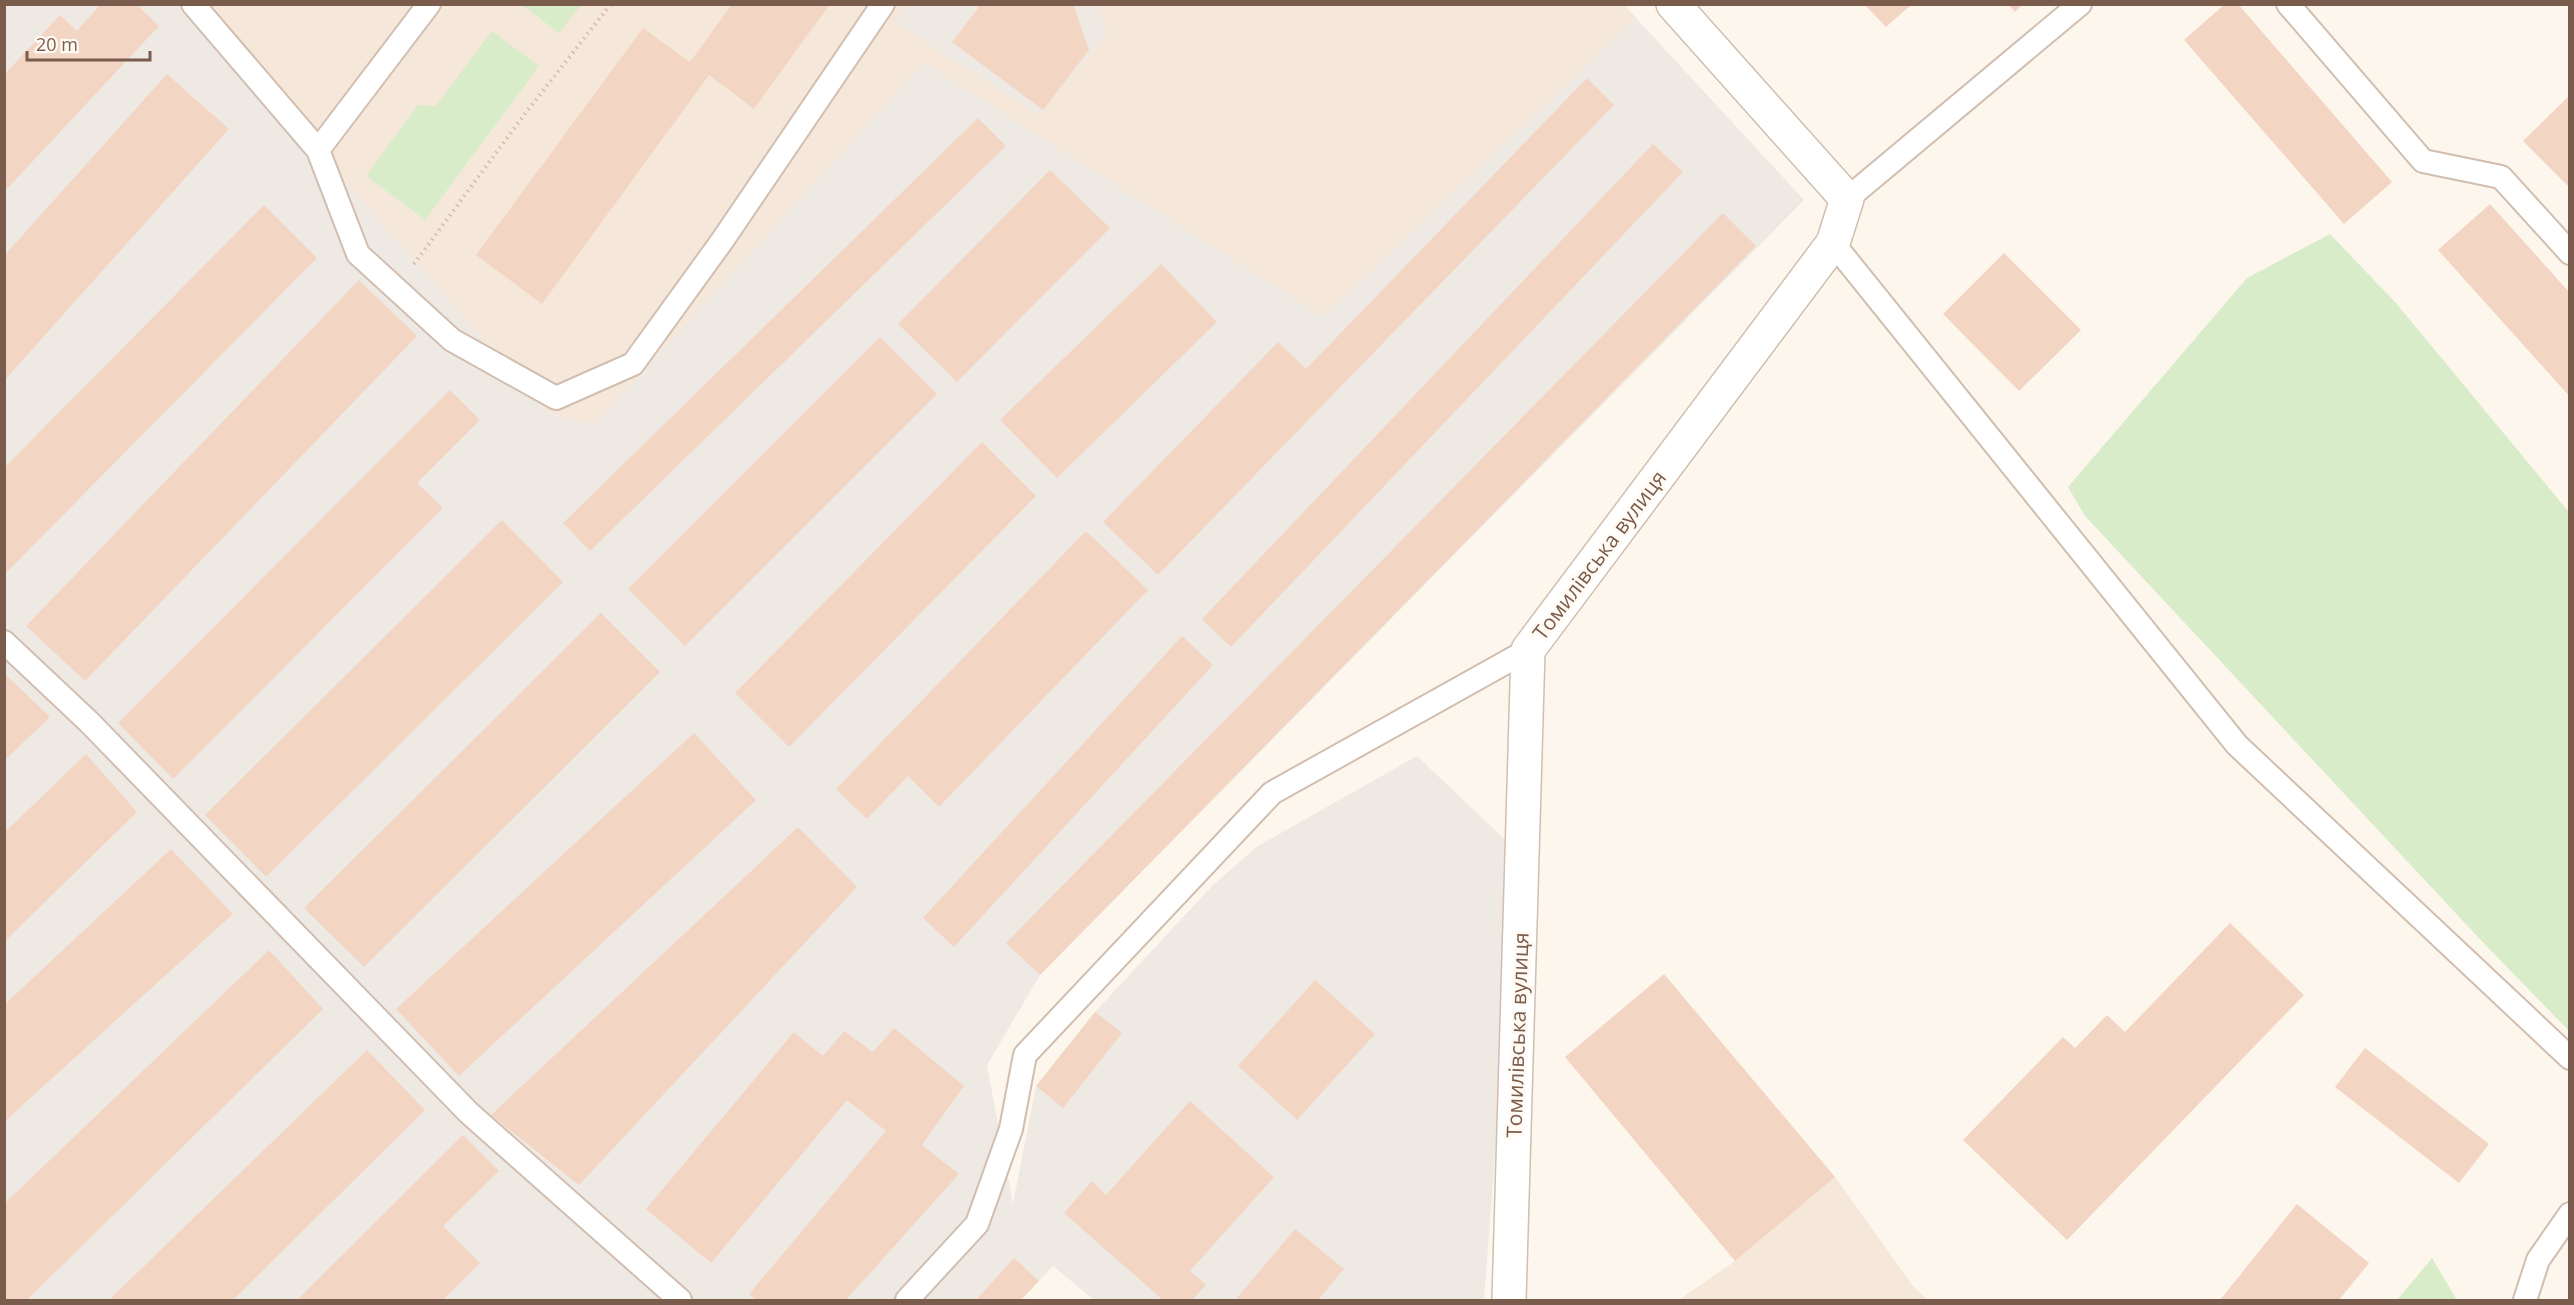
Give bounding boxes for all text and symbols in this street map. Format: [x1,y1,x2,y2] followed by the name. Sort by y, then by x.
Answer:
[27,24,150,62] scale bar
[36,32,78,56] text: 20 m
[1526,465,1672,645] street label: Томилівська вулиця
[1499,932,1535,1138] street label: Томилівська вулиця

